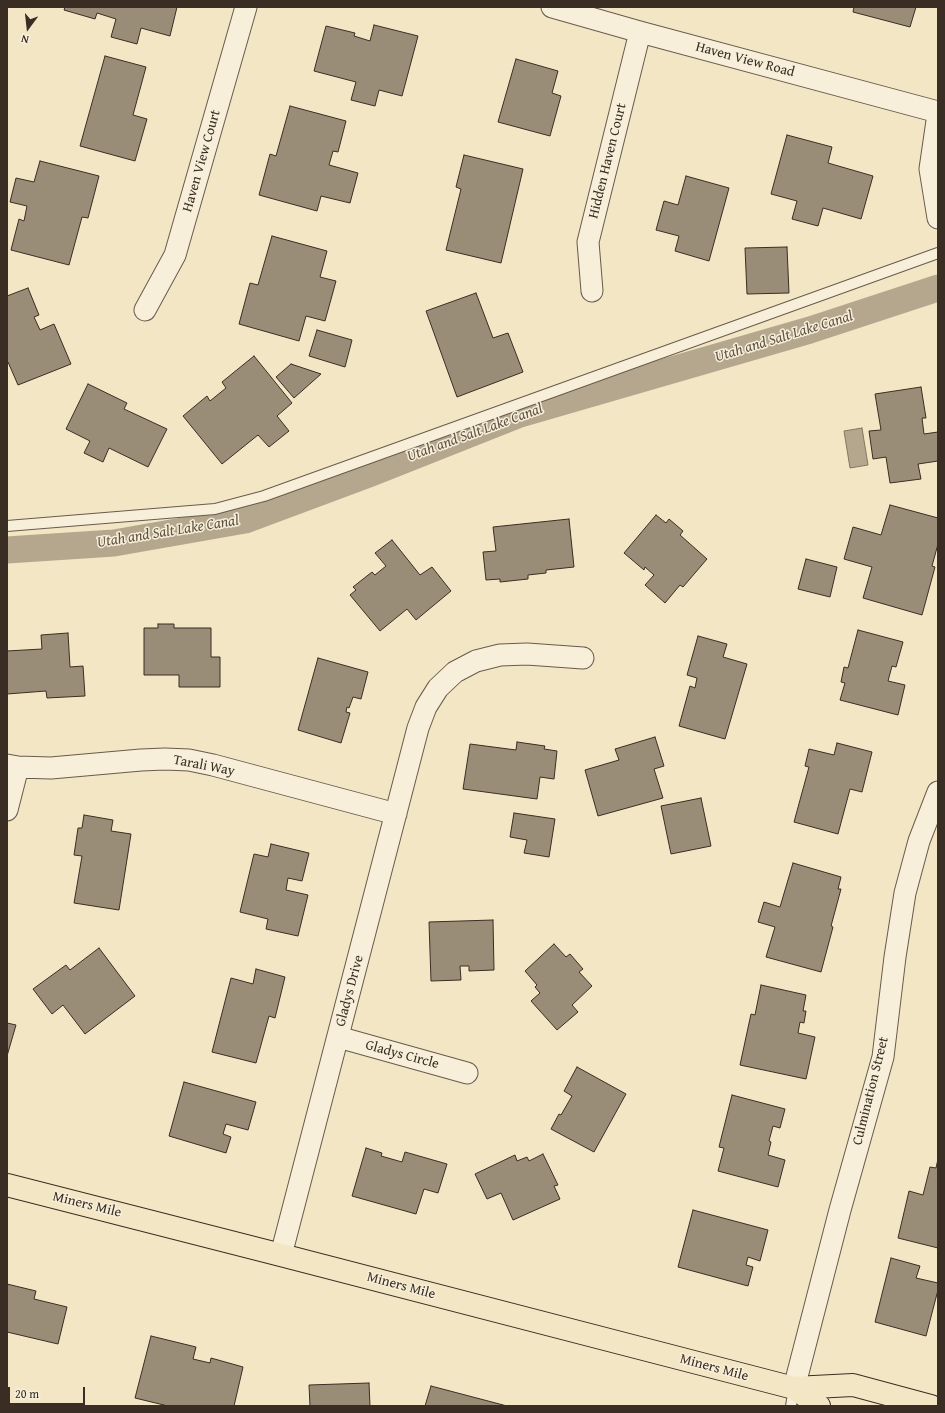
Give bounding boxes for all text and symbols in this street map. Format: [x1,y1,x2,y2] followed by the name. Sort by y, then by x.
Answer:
[8,8,48,48] north arrow
[19,31,31,48] text: N
[694,39,796,81] street label: Haven View Road
[586,101,630,221] street label: Hidden Haven Court
[179,108,225,214] street label: Haven View Court
[713,307,855,367] water label: Utah and Salt Lake Canal
[405,400,545,466] water label: Utah and Salt Lake Canal
[96,512,240,552] water label: Utah and Salt Lake Canal
[172,752,236,780] street label: Tarali Way
[332,953,368,1029] street label: Gladys Drive
[849,1035,893,1147] street label: Culmination Street
[363,1037,441,1073] street label: Gladys Circle
[51,1188,123,1222] street label: Miners Mile
[365,1269,437,1303] street label: Miners Mile
[678,1351,750,1385] street label: Miners Mile
[10,1379,87,1405] scale bar
[15,1385,39,1402] text: 20 m

